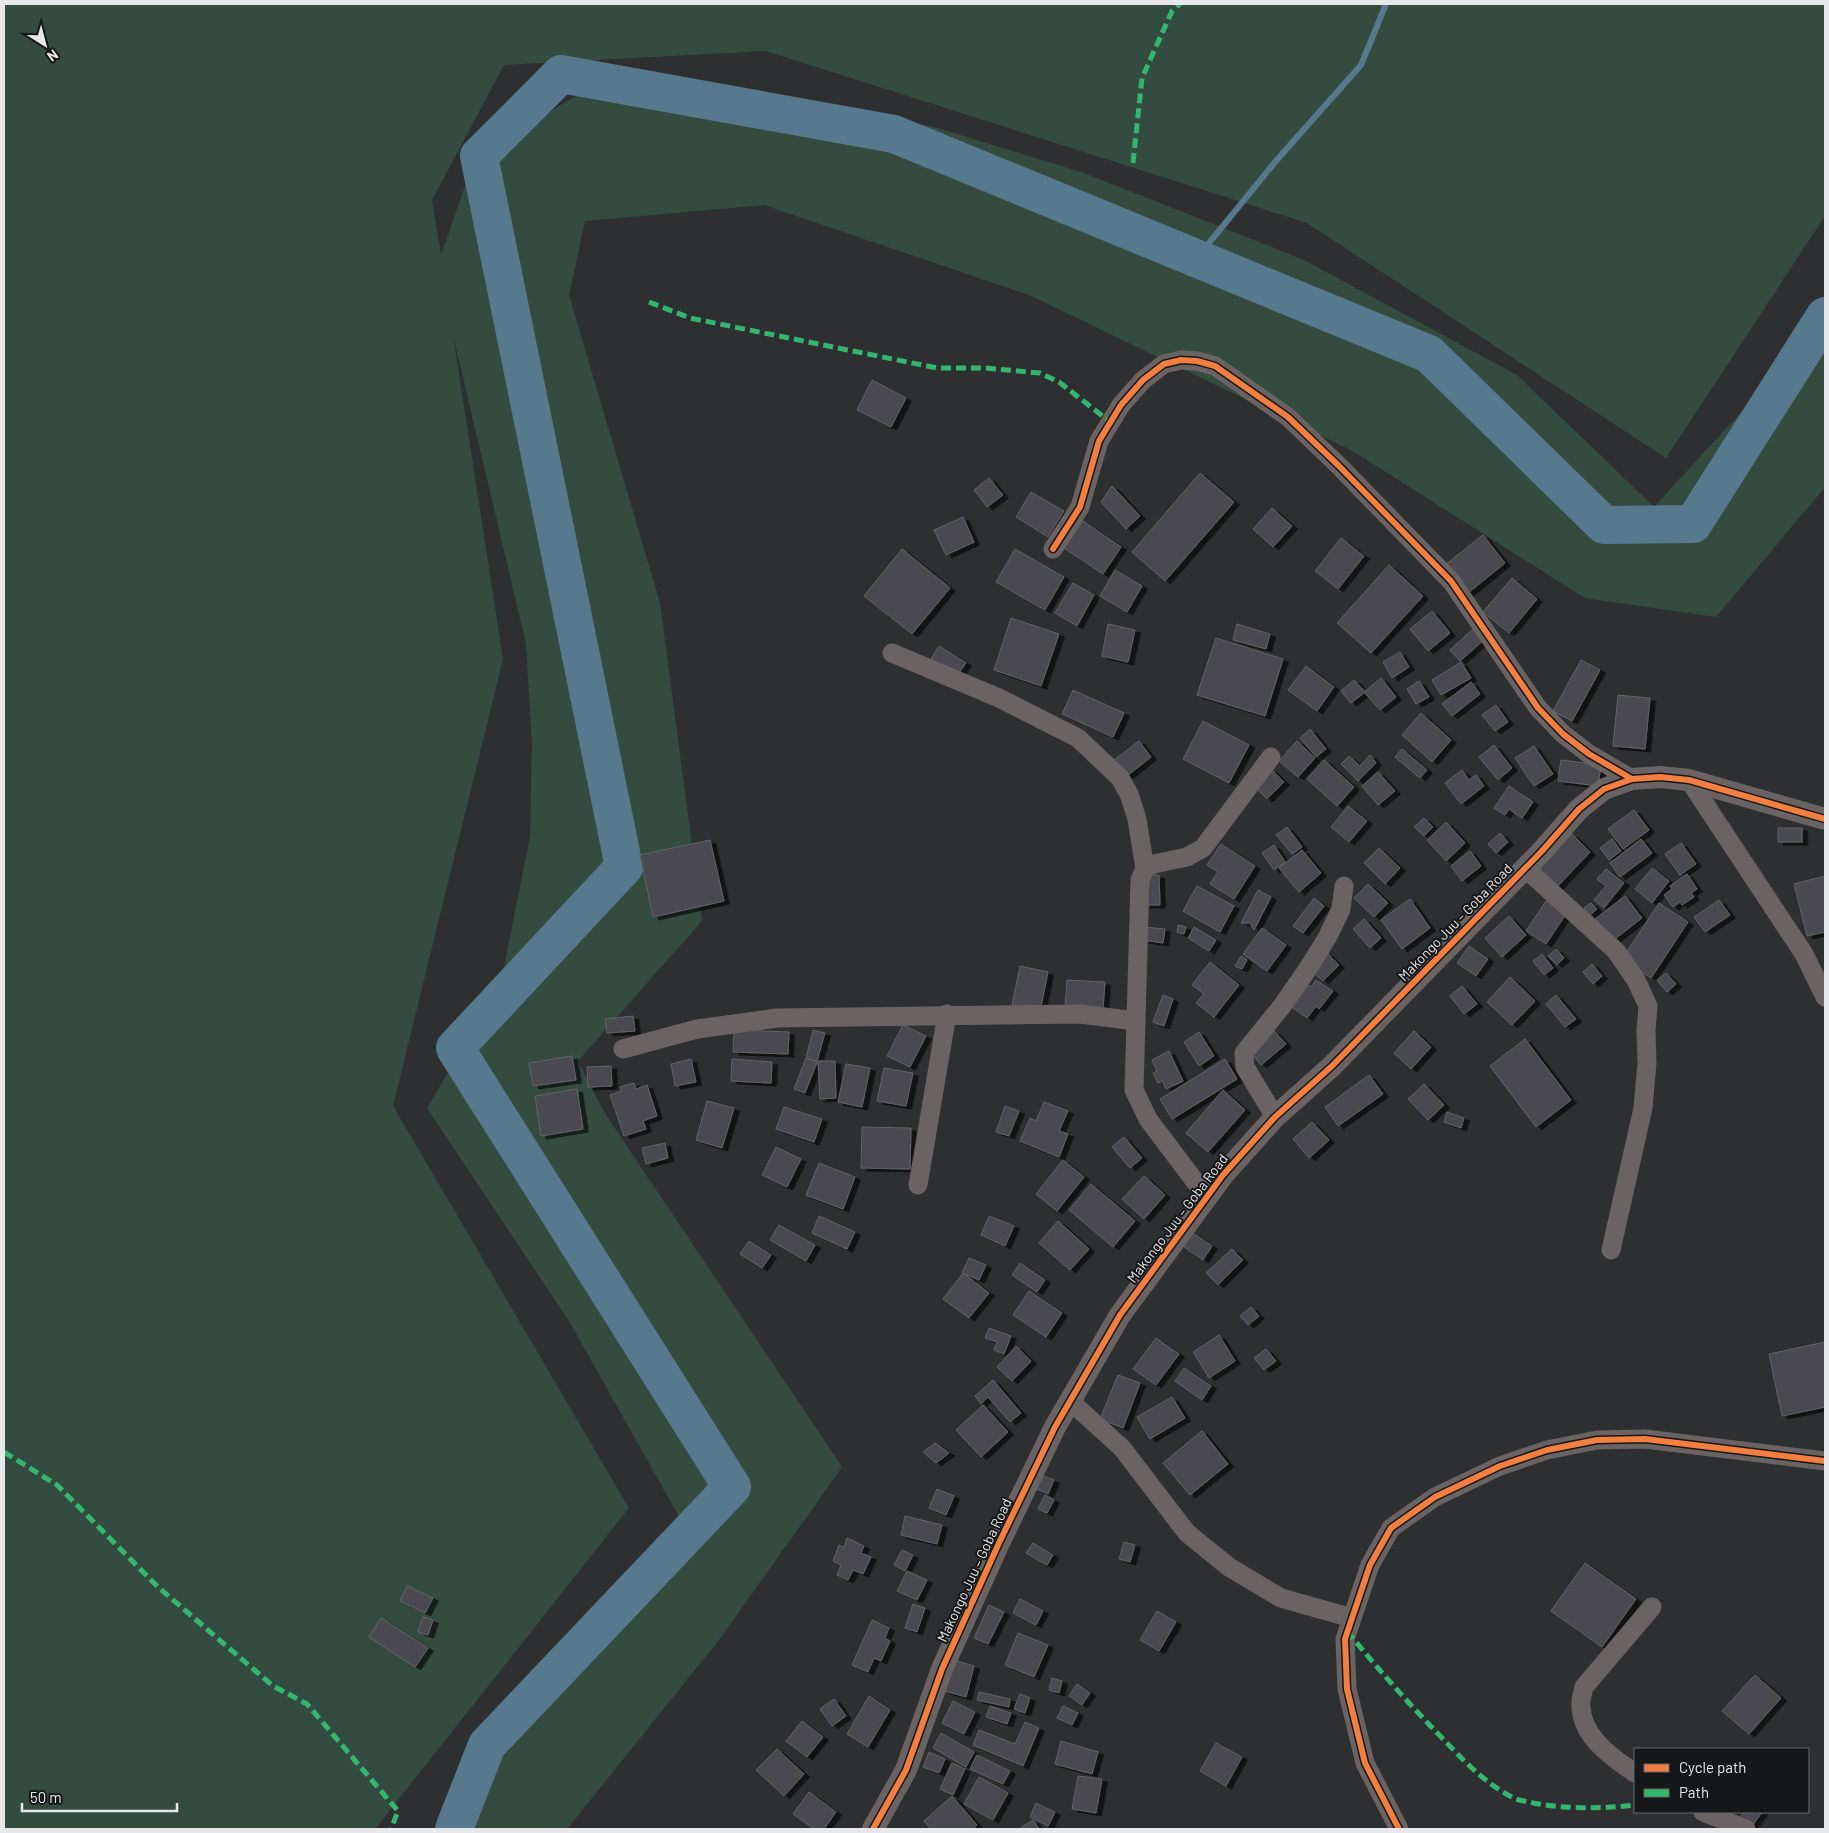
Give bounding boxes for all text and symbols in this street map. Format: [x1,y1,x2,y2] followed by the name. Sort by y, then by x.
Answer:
[20,20,70,70] north arrow
[44,46,62,66] text: N
[1394,860,1516,984] street label: Makongo Juu – Goba Road
[1123,1150,1231,1286] street label: Makongo Juu – Goba Road
[933,1495,1015,1645] street label: Makongo Juu – Goba Road
[1634,1748,1809,1813] legend
[1679,1758,1746,1776] text: Cycle path
[22,1780,178,1812] scale bar
[1679,1783,1709,1801] text: Path
[30,1788,62,1806] text: 50 m

